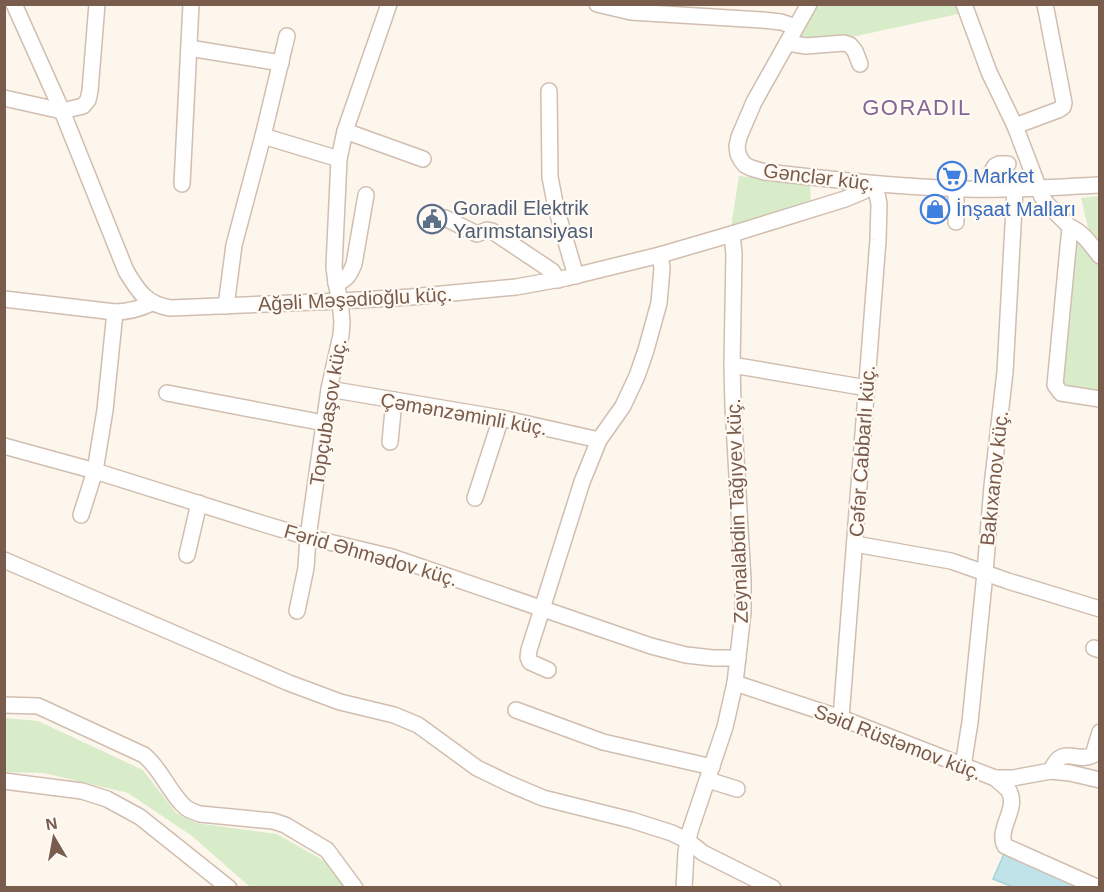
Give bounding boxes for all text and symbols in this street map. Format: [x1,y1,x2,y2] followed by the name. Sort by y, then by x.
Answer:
[862,95,972,120] district label: GORADIL
[762,159,876,195] street label: Gənclər küç.
[936,160,968,192] supermarket icon: Market
[973,165,1035,187] place label: Market
[919,193,951,225] shop icon: İnşaat Malları
[453,197,594,242] place label: Goradil Elektrik Yarımstansiyası
[956,198,1076,220] place label: İnşaat Malları
[416,203,448,235] public building icon: Goradil Elektrik Yarımstansiyası
[257,283,453,315] street label: Ağəli Məşədioğlu küç.
[305,337,351,487] street label: Topçubaşov küç.
[845,364,879,538] street label: Cəfər Cabbarlı küç.
[379,388,549,440] street label: Çəmənzəminli küç.
[722,398,752,624] street label: Zeynalabdin Tağıyev küç.
[976,409,1012,547] street label: Bakıxanov küç.
[282,520,460,590] street label: Fərid Əhmədov küç.
[811,700,985,784] street label: Səid Rüstəmov küç.
[24,808,84,868] north arrow
[44,814,59,833] text: N

